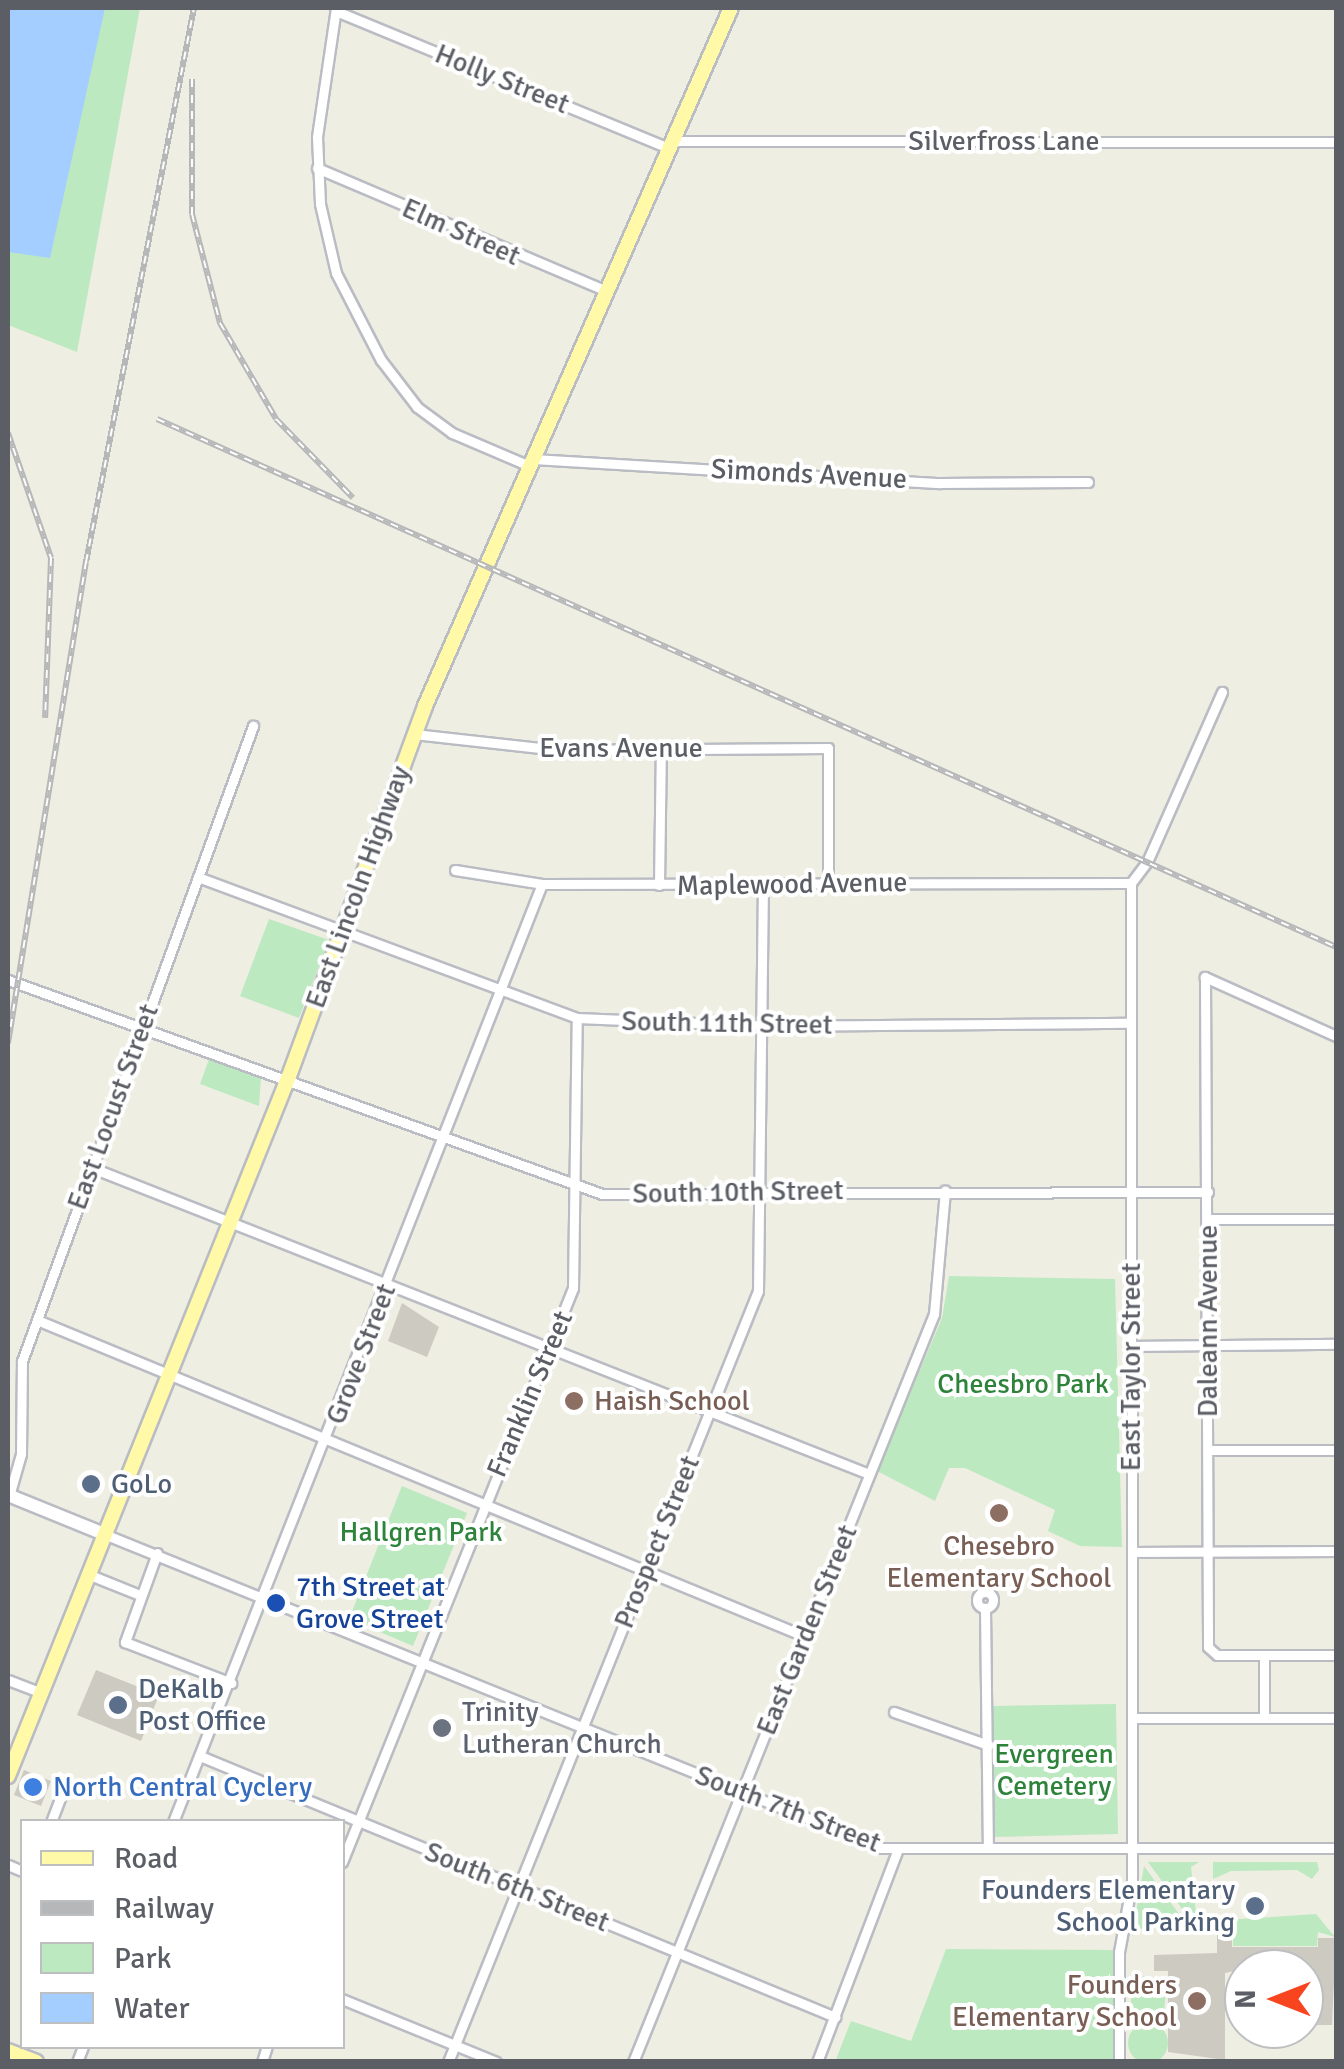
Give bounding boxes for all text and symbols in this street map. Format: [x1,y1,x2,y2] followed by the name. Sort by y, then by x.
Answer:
[430,37,574,121] street label: Holly Street
[908,124,1100,158] street label: Silverfross Lane
[397,191,525,273] street label: Elm Street
[710,452,908,496] street label: Simonds Avenue
[539,731,703,765] street label: Evans Avenue
[299,761,417,1013] street label: East Lincoln Highway
[676,865,908,903] street label: Maplewood Avenue
[60,1000,166,1214] street label: East Locust Street
[621,1004,833,1042] street label: South 11th Street
[632,1173,844,1211] street label: South 10th Street
[1191,1225,1225,1417] street label: Daleann Avenue
[1114,1263,1148,1471] street label: East Taylor Street
[319,1279,403,1429] street label: Grove Street
[480,1306,580,1482] street label: Franklin Street
[937,1367,1109,1401] park label: Cheesbro Park
[594,1384,750,1418] place label: Haish School
[563,1390,585,1412] marker: Haish School
[607,1451,707,1633] street label: Prospect Street
[111,1467,172,1501] place label: GoLo
[80,1473,102,1495] marker: GoLo
[988,1502,1010,1524] marker: Chesebro Elementary School
[340,1515,502,1549] park label: Hallgren Park
[750,1520,864,1740] street label: East Garden Street
[886,1529,1112,1595] place label: Chesebro Elementary School
[296,1570,445,1636] place label: 7th Street at Grove Street
[265,1592,287,1614] marker: 7th Street at Grove Street
[138,1672,266,1738] place label: DeKalb Post Office
[107,1694,129,1716] marker: DeKalb Post Office
[462,1695,662,1761] place label: Trinity Lutheran Church
[431,1717,453,1739] marker: Trinity Lutheran Church
[994,1737,1114,1803] park label: Evergreen Cemetery
[691,1758,885,1860] street label: South 7th Street
[53,1770,312,1804] place label: North Central Cyclery
[22,1776,44,1798] marker: North Central Cyclery
[20,1819,345,2049] legend
[420,1835,614,1939] street label: South 6th Street
[114,1840,178,1877] text: Road
[981,1873,1235,1939] place label: Founders Elementary School Parking
[114,1890,214,1927] text: Railway
[1244,1895,1266,1917] marker: Founders Elementary School Parking
[114,1940,172,1977] text: Park
[1224,1949,1324,2049] north arrow
[952,1968,1177,2034] place label: Founders Elementary School
[1229,1989,1263,2009] text: N
[114,1990,190,2027] text: Water
[1186,1990,1208,2012] marker: Founders Elementary School

